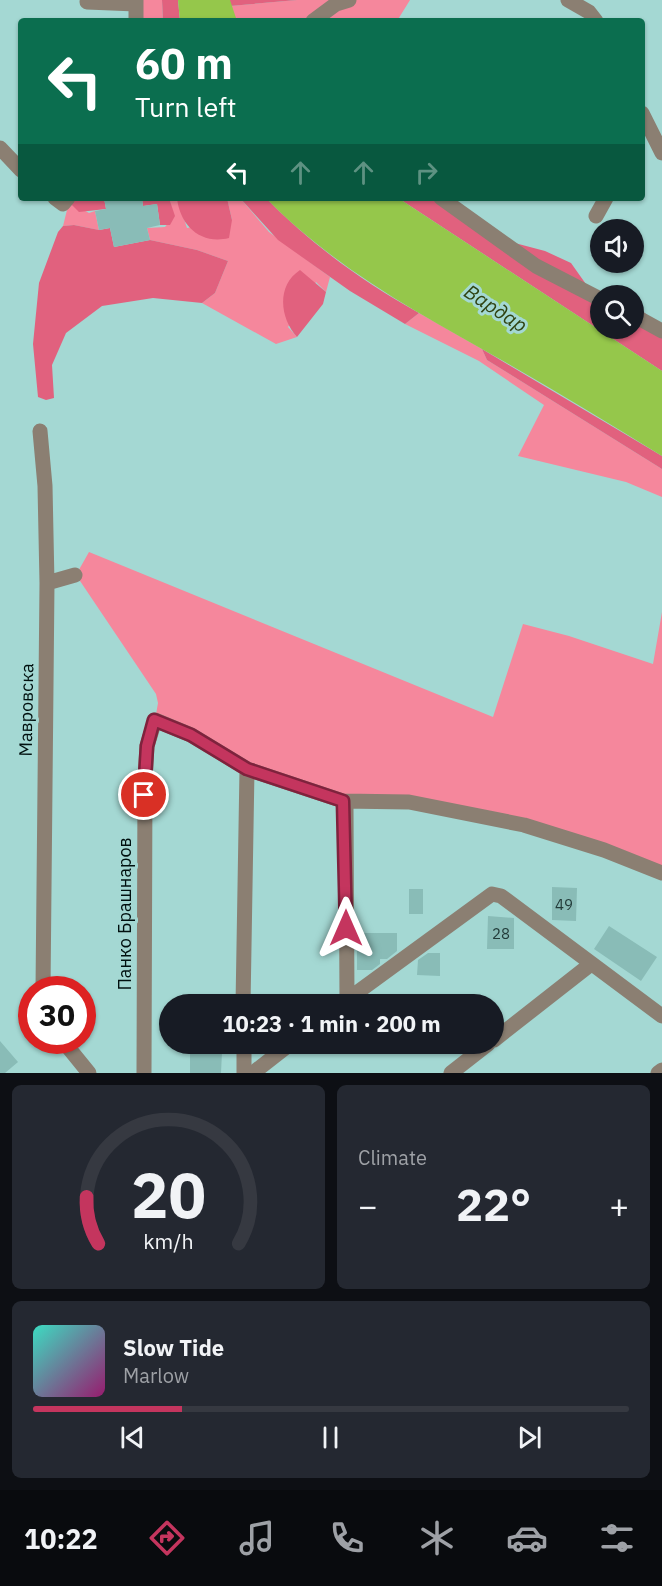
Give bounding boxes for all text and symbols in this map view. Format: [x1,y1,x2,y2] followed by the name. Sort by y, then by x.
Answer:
[135,36,233,91] text: 60 m
[36,42,114,120] icon: left
[135,89,236,124] text: Turn left
[221,156,254,189] icon: left
[284,156,317,189] icon: ahead
[347,156,380,189] icon: ahead
[410,156,443,189] icon: right
[590,219,644,339] map controls
[590,219,644,273] button: sound
[459,278,533,338] water label: Вардар
[590,285,644,339] button: search
[14,663,38,757] street label: Мавровска
[118,769,169,820] pin
[127,778,160,811] icon: arrive
[113,837,136,991] street label: Панко Брашнаров
[555,895,573,914] house number: 49
[314,896,378,960] position arrow
[492,924,510,943] house number: 28
[18,976,96,1054] speed limit sign: 30
[222,1009,441,1038] text: 10:23 · 1 min · 200 m
[358,1144,427,1171] text: Climate
[131,1154,206,1235] text: 20
[456,1175,531,1233] text: 22°
[358,1184,378,1227] text: −
[609,1184,629,1227] text: +
[143,1227,194,1255] text: km/h
[123,1333,224,1362] text: Slow Tide
[123,1362,189,1389] text: Marlow
[116,1421,149,1454] icon: previous
[314,1421,347,1454] icon: pause
[513,1421,546,1454] icon: next
[146,1517,188,1559] icon: directions
[236,1517,278,1559] icon: music
[326,1517,368,1559] icon: phone
[416,1517,458,1559] icon: climate
[506,1517,548,1559] icon: car
[596,1517,638,1559] icon: filters
[24,1521,98,1556] text: 10:22

